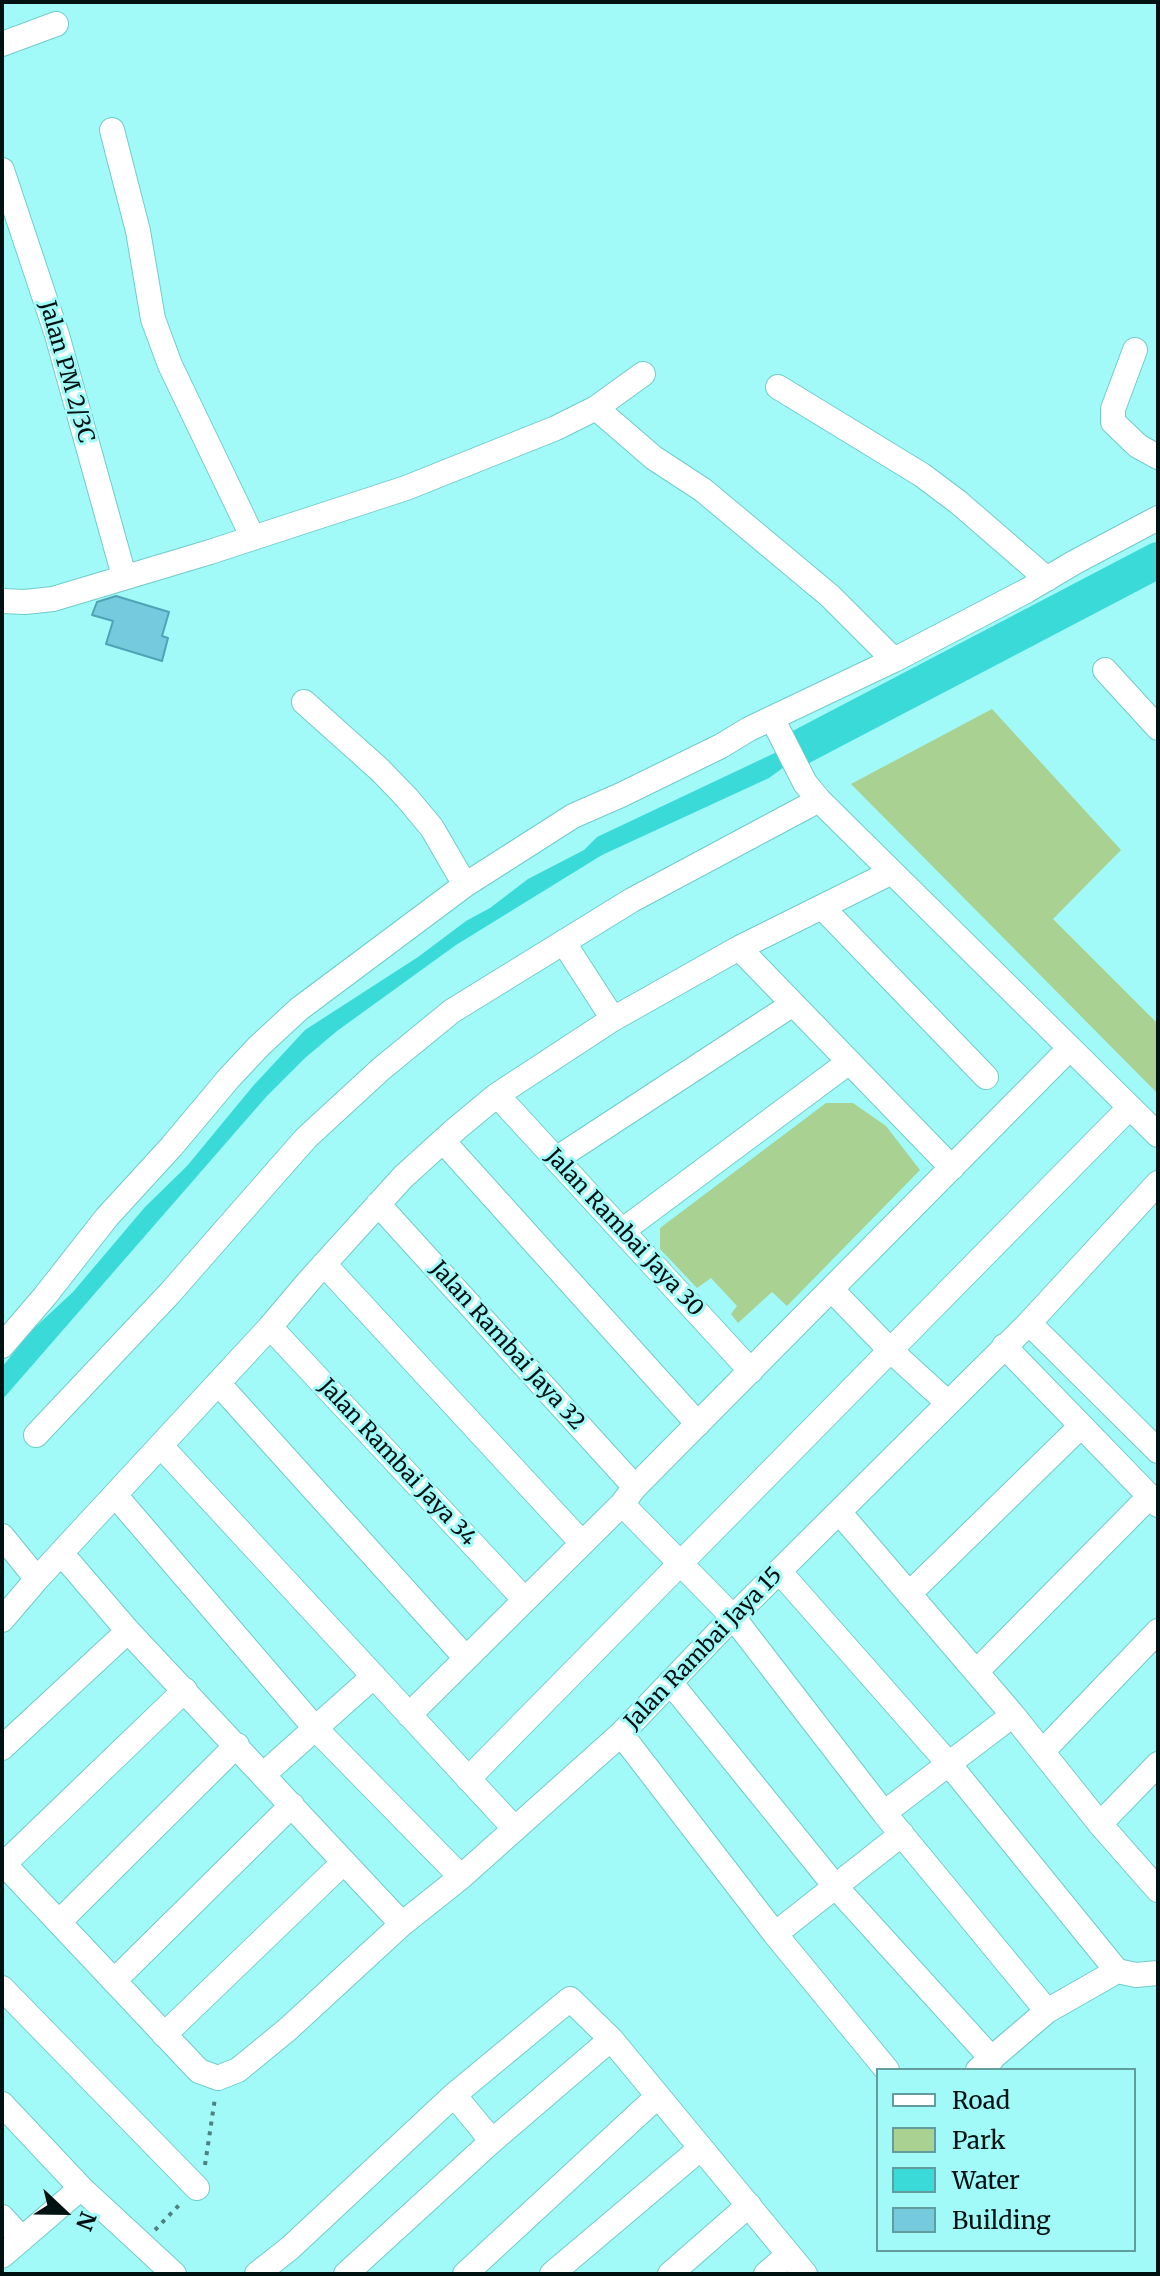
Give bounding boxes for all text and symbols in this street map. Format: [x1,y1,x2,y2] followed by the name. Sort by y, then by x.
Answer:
[33,298,99,446] street label: Jalan PM 2/3C
[540,1144,708,1322] street label: Jalan Rambai Jaya 30
[424,1256,590,1436] street label: Jalan Rambai Jaya 32
[313,1374,481,1552] street label: Jalan Rambai Jaya 34
[620,1563,788,1735] street label: Jalan Rambai Jaya 15
[876,2068,1136,2252] legend
[952,2085,1010,2116] text: Road
[952,2125,1005,2156] text: Park
[952,2165,1020,2196] text: Water
[24,2172,104,2252] north arrow
[952,2205,1051,2236] text: Building
[70,2208,102,2234] text: N

